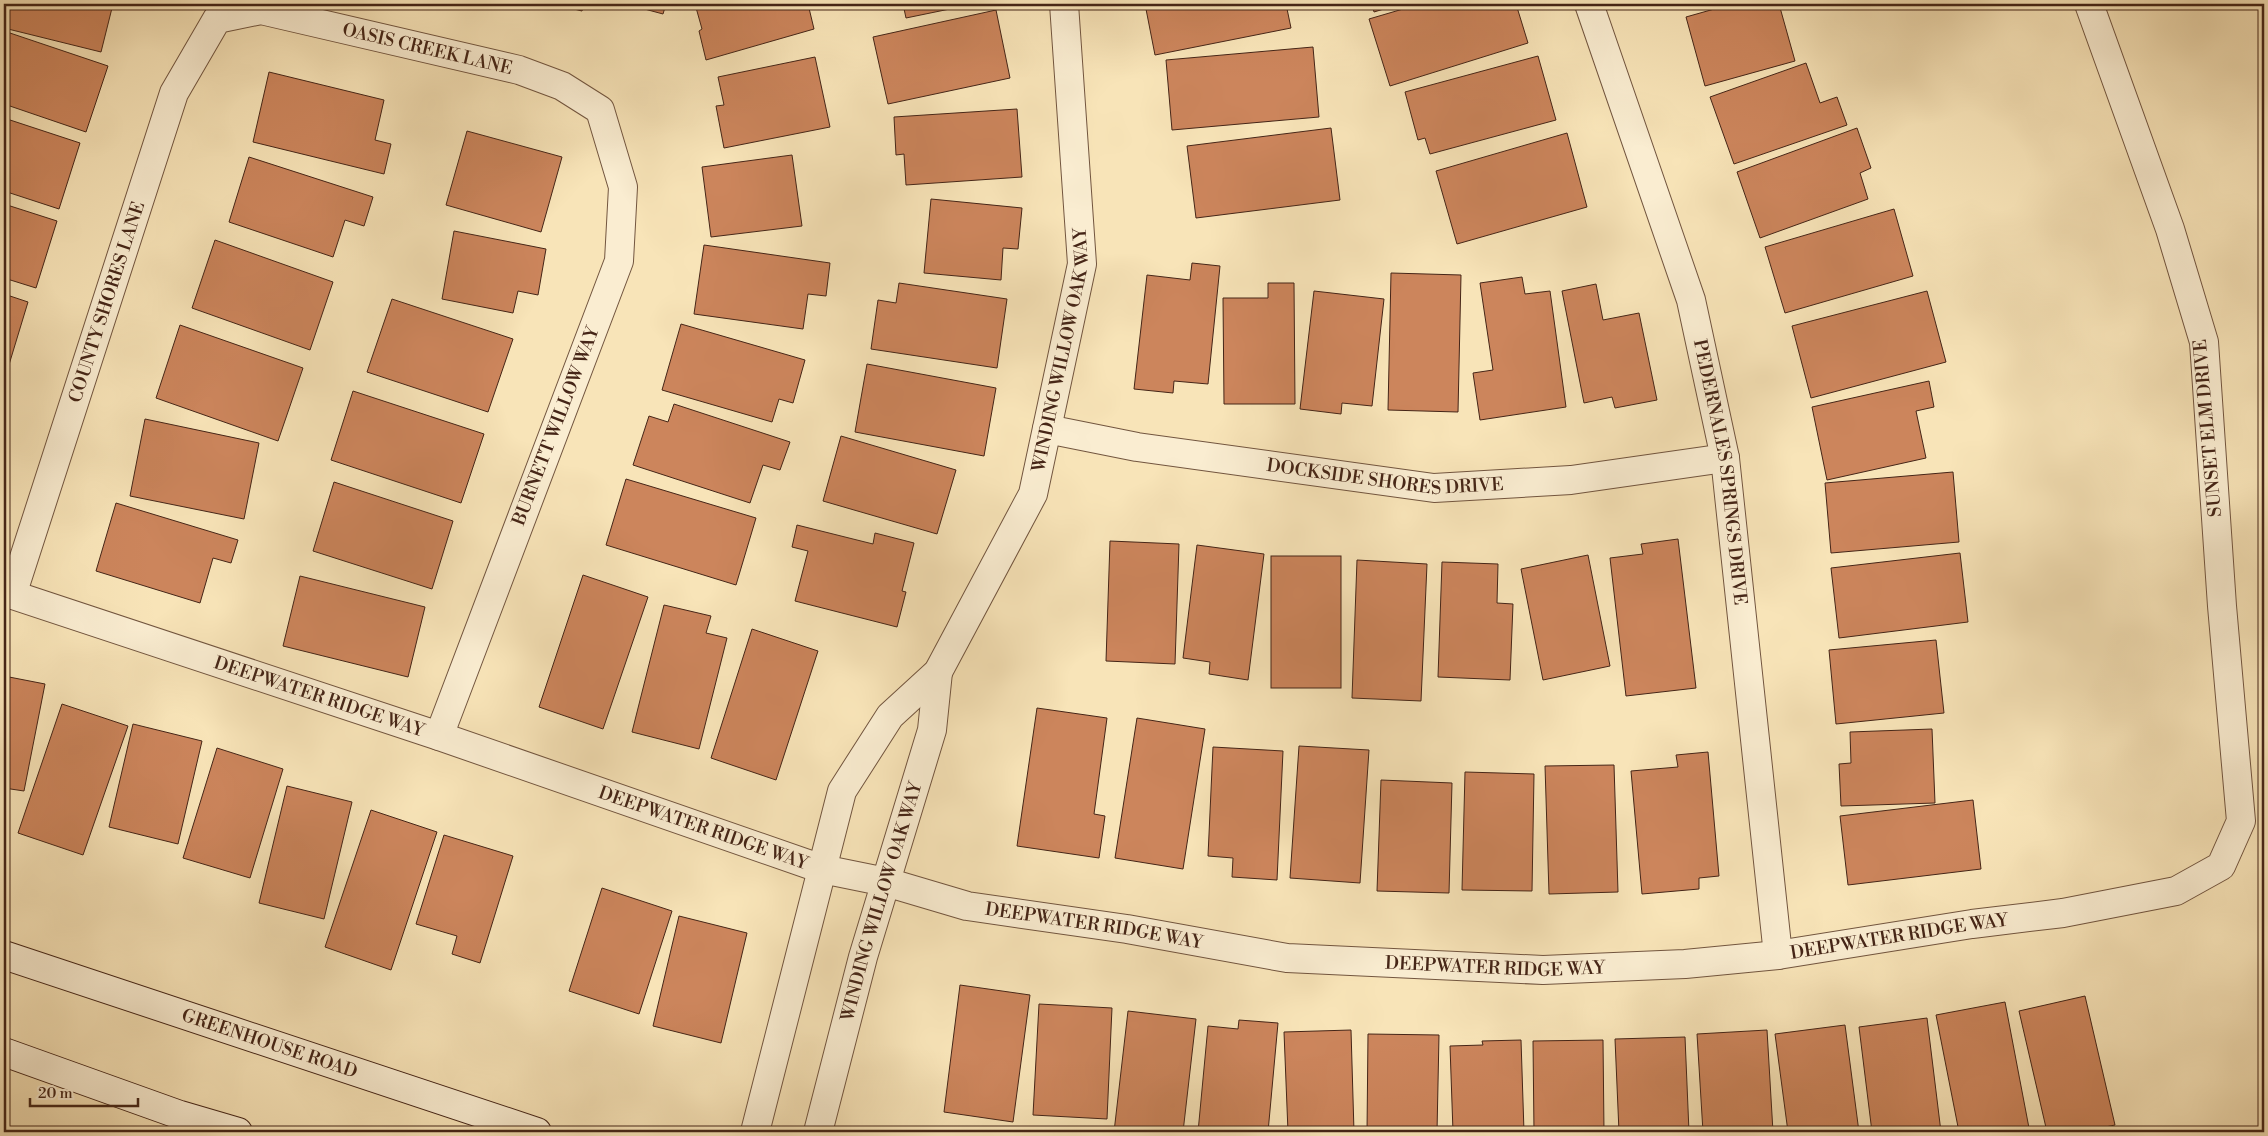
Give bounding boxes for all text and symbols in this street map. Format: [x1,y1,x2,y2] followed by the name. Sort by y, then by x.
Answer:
[340,18,515,80] street label: OASIS CREEK LANE
[63,198,150,405] street label: COUNTY SHORES LANE
[1026,226,1094,475] street label: WINDING WILLOW OAK WAY
[507,322,605,530] street label: BURNETT WILLOW WAY
[1688,337,1752,606] street label: PEDERNALES SPRINGS DRIVE
[2189,338,2227,518] street label: SUNSET ELM DRIVE
[1265,454,1504,500] street label: DOCKSIDE SHORES DRIVE
[211,651,428,742] street label: DEEPWATER RIDGE WAY
[835,778,927,1025] street label: WINDING WILLOW OAK WAY
[596,781,812,875] street label: DEEPWATER RIDGE WAY
[984,897,1206,954] street label: DEEPWATER RIDGE WAY
[1788,908,2010,964] street label: DEEPWATER RIDGE WAY
[1385,951,1607,982] street label: DEEPWATER RIDGE WAY
[179,1003,361,1083] street label: GREENHOUSE ROAD
[30,1076,138,1108] scale bar
[38,1084,73,1103] text: 20 m

